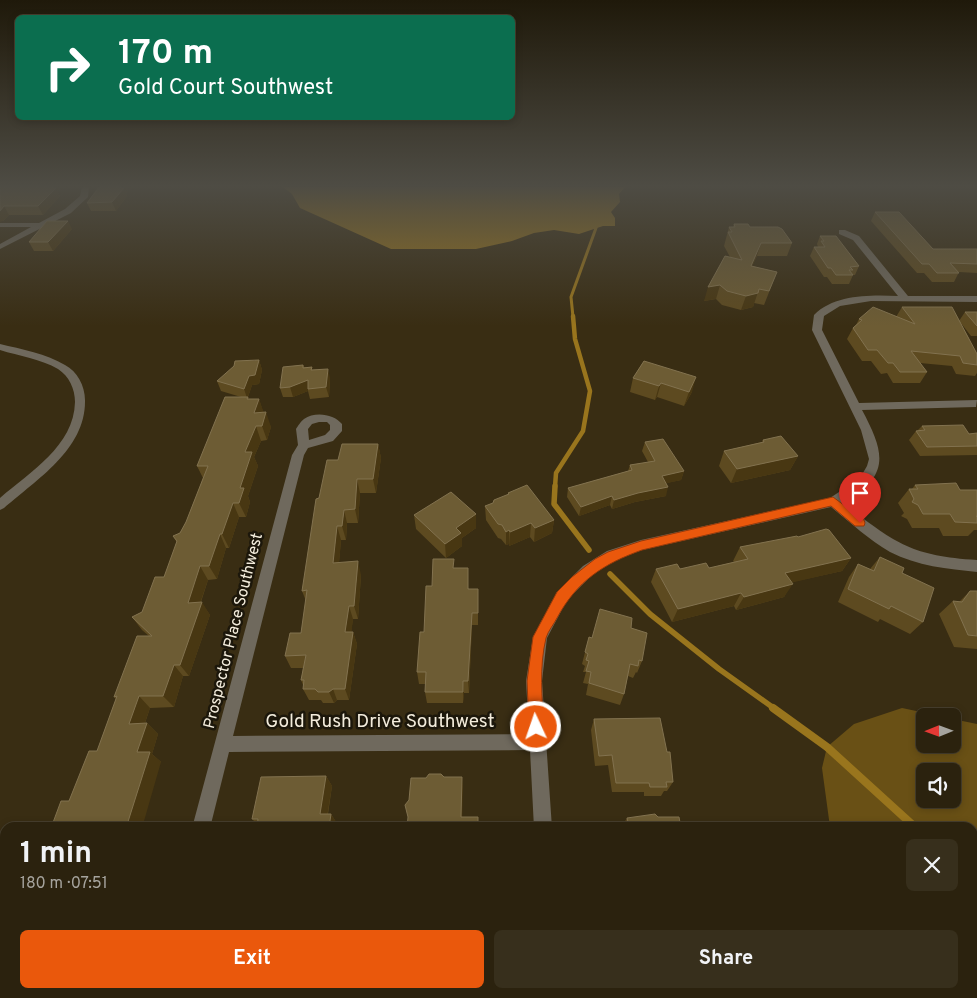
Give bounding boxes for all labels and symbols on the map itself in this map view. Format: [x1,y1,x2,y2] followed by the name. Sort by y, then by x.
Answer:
[839,472,881,523] pin
[200,531,268,731] street label: Prospector Place Southwest
[509,700,561,752] position arrow
[916,708,961,752] north arrow
[265,710,495,734] street label: Gold Rush Drive Southwest

